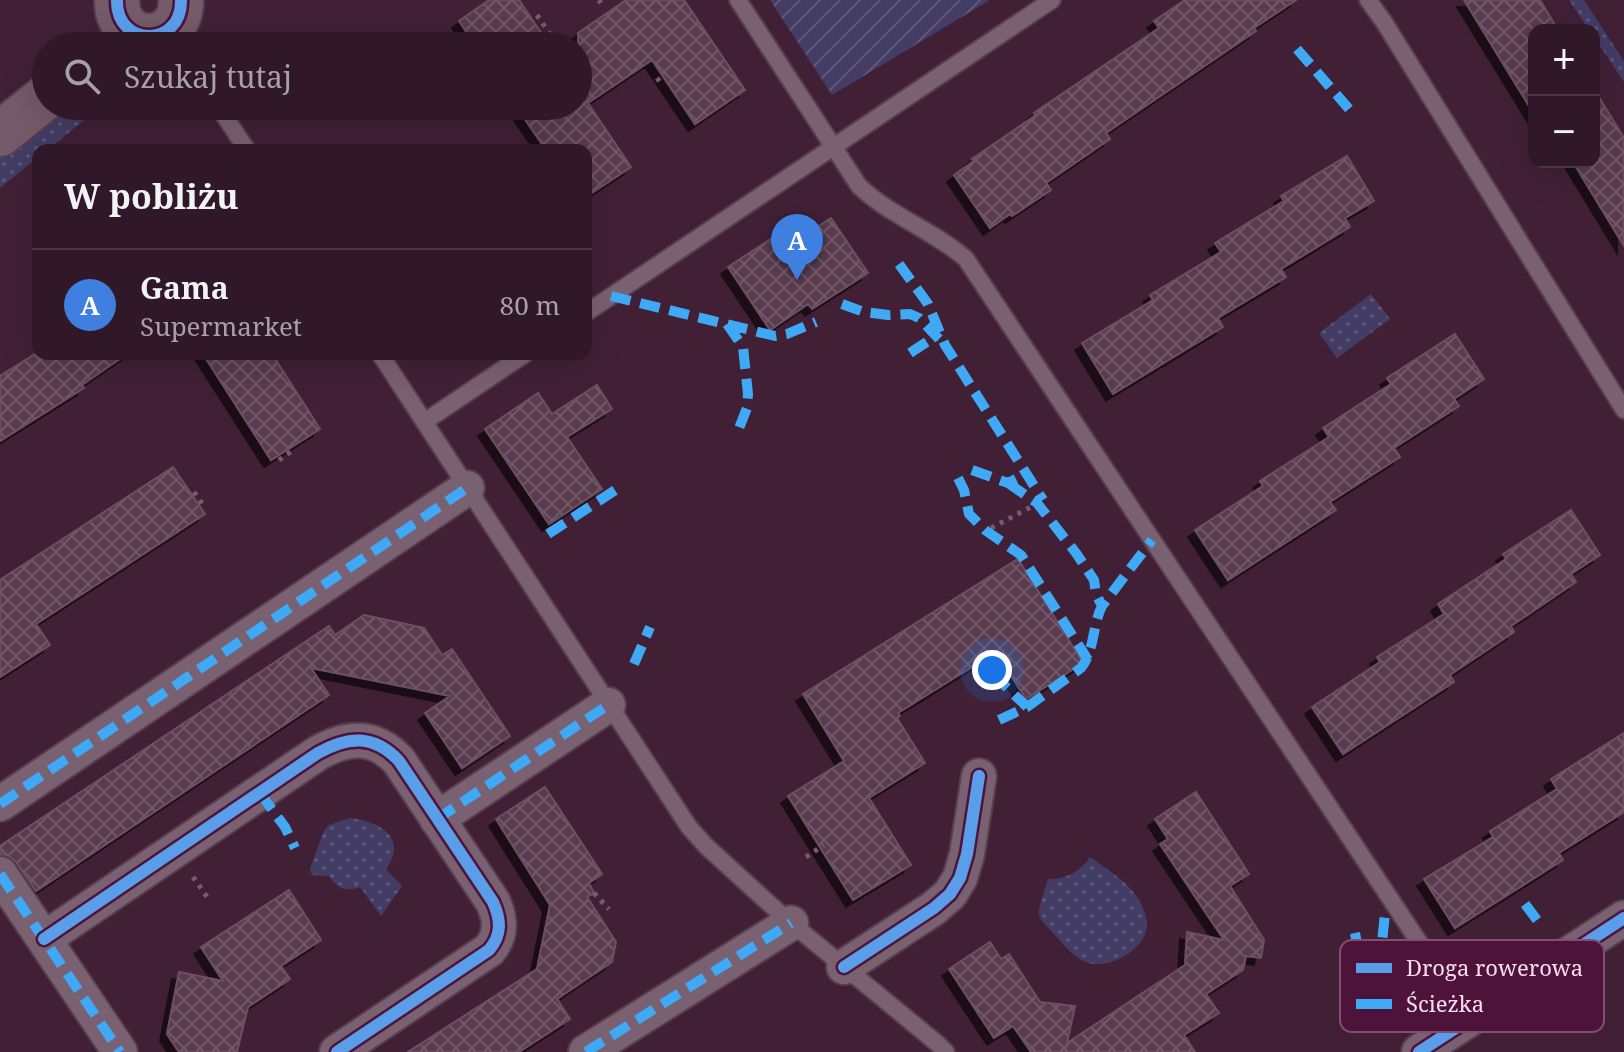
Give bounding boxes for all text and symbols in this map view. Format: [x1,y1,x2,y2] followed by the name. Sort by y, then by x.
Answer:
[1528,24,1600,168] map controls
[1528,24,1600,96] button: +
[32,32,592,120] search box
[60,54,104,98] icon: search
[124,56,292,97] text: Szukaj tutaj
[1528,96,1600,168] button: −
[64,173,239,219] text: W pobliżu
[771,214,823,280] pin: A
[140,267,229,308] text: Gama
[80,287,100,323] text: A
[500,287,560,323] text: 80 m
[140,308,302,344] text: Supermarket
[972,650,1012,690] your location
[1340,940,1604,1032] legend
[1406,952,1583,982] text: Droga rowerowa
[1406,988,1484,1018] text: Ścieżka

